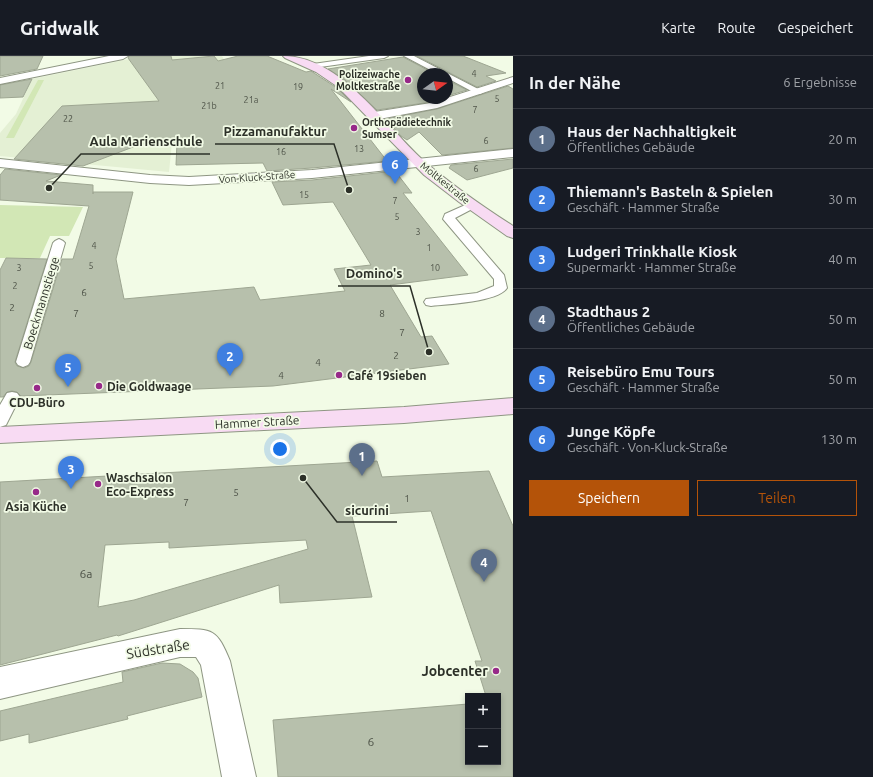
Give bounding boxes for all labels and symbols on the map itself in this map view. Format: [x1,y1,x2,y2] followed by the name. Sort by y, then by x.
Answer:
[417,68,453,104] north arrow
[336,69,400,92] place label: Polizeiwache Moltkestraße
[471,69,477,79] house number: 4
[403,75,413,85] marker: Polizeiwache Moltkestraße
[215,81,225,91] house number: 21
[293,82,303,92] house number: 19
[494,94,500,104] house number: 5
[244,95,258,105] house number: 21a
[201,101,217,111] house number: 21b
[472,105,478,115] house number: 7
[63,114,73,124] house number: 22
[362,117,451,140] place label: Orthopädietechnik Sumser
[215,119,334,144] callout: Pizzamanufaktur
[349,123,359,133] marker: Orthopädietechnik Sumser
[223,124,327,138] text: Pizzamanufaktur
[81,129,210,154] callout: Aula Marienschule
[90,134,202,148] text: Aula Marienschule
[483,136,489,146] house number: 6
[354,144,364,154] house number: 13
[276,147,286,157] house number: 16
[382,151,408,184] pin: 6
[418,160,472,206] street label: Moltkestraße
[473,164,479,174] house number: 6
[218,169,296,185] street label: Von-Kluck-Straße
[299,190,309,200] house number: 15
[392,196,398,206] house number: 7
[394,212,400,222] house number: 5
[415,227,421,237] house number: 3
[91,241,97,251] house number: 4
[426,243,432,253] house number: 1
[21,255,61,351] street label: Boeckmannstiege
[88,261,94,271] house number: 5
[338,261,410,286] callout: Domino's
[16,263,22,273] house number: 3
[430,263,440,273] house number: 10
[346,266,402,280] text: Domino's
[12,281,18,291] house number: 2
[81,287,87,298] house number: 6
[9,302,15,313] house number: 2
[73,308,79,319] house number: 7
[379,308,385,319] house number: 8
[399,327,405,338] house number: 7
[217,343,243,376] pin: 2
[393,350,399,361] house number: 2
[55,354,81,387] pin: 5
[315,357,321,368] house number: 4
[347,369,426,382] place label: Café 19sieben
[278,370,284,381] house number: 4
[334,370,344,380] marker: Café 19sieben
[107,380,192,393] place label: Die Goldwaage
[94,381,104,391] marker: Die Goldwaage
[32,383,42,393] marker: CDU-Büro
[9,396,65,409] place label: CDU-Büro
[214,413,300,431] street label: Hammer Straße
[270,439,290,459] your location
[349,443,375,476] pin: 1
[58,456,84,489] pin: 3
[106,471,174,498] place label: Waschsalon Eco-Express
[93,479,103,489] marker: Waschsalon Eco-Express
[31,487,41,497] marker: Asia Küche
[233,487,239,498] house number: 5
[404,493,410,504] house number: 1
[183,497,189,508] house number: 7
[337,497,397,522] callout: sicurini
[5,500,67,513] place label: Asia Küche
[345,503,389,517] text: sicurini
[471,549,497,582] pin: 4
[80,567,92,580] house number: 6a
[125,636,191,662] street label: Südstraße
[421,663,488,679] place label: Jobcenter
[491,666,501,676] marker: Jobcenter
[368,735,375,748] house number: 6

